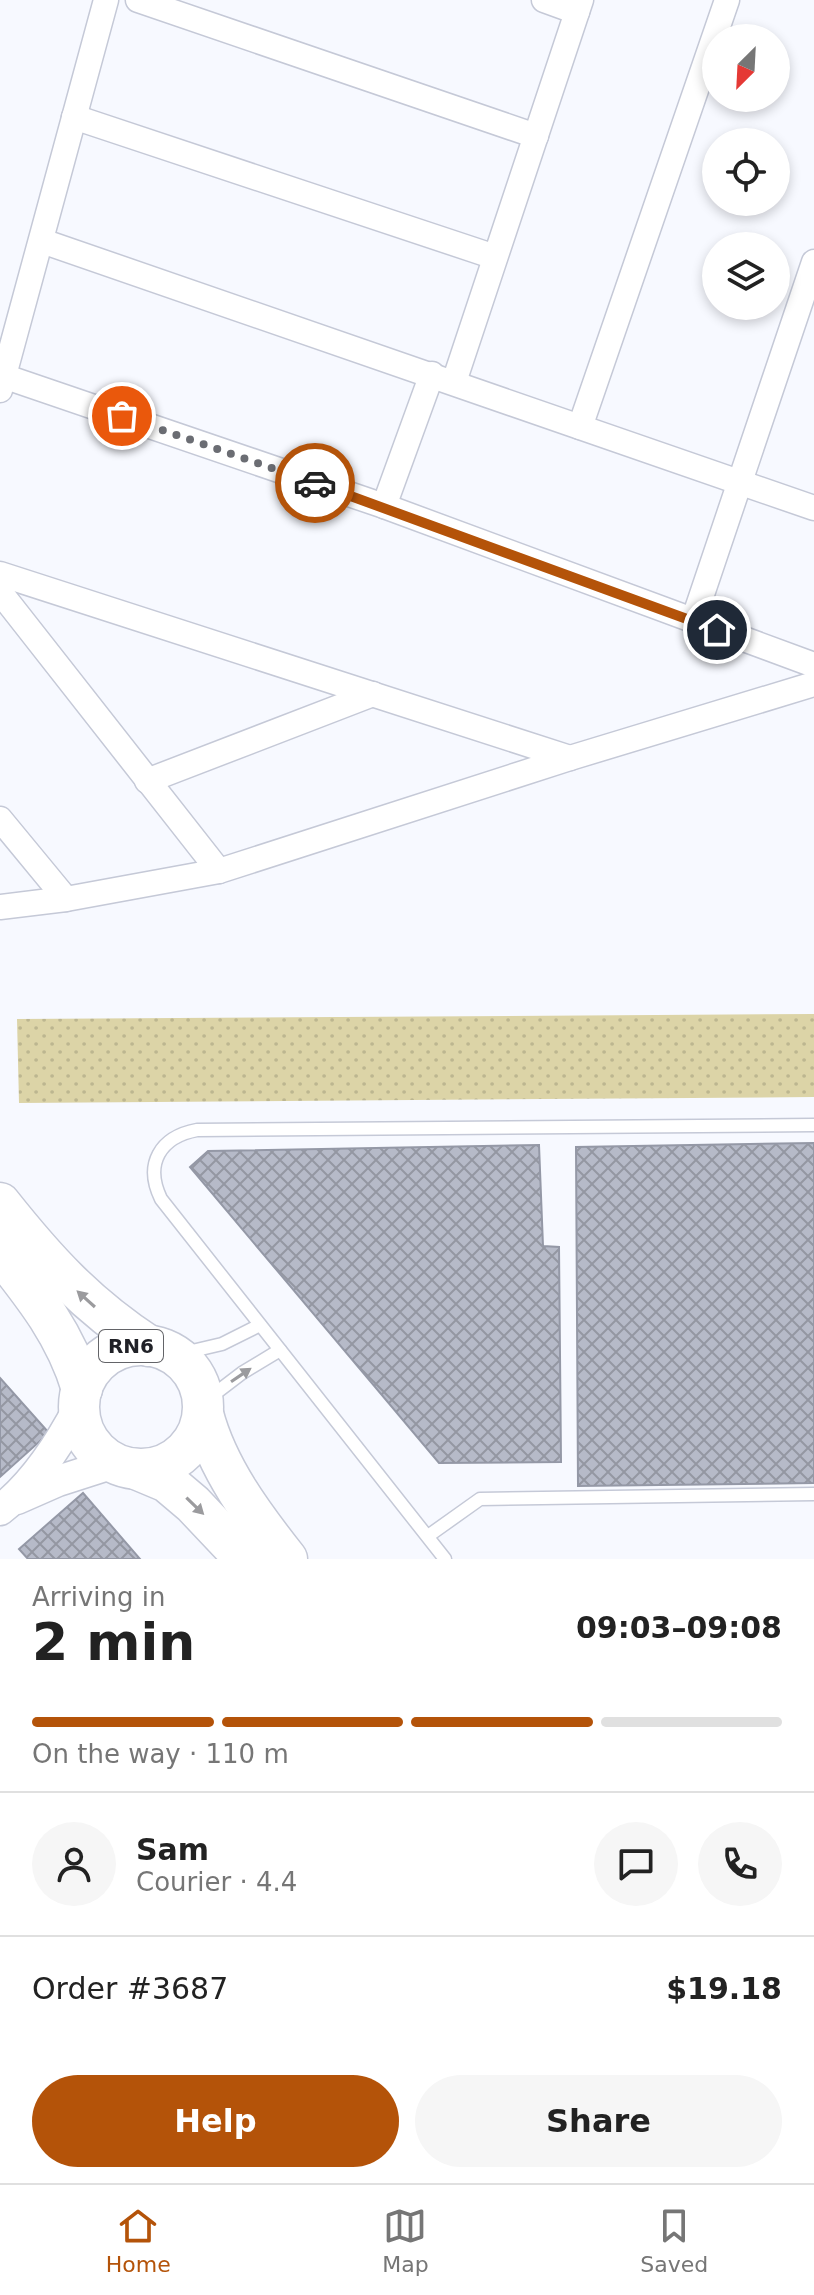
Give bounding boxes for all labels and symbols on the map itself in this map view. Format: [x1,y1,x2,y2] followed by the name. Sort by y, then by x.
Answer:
[702,24,790,112] north arrow
[88,382,156,450] pin
[275,443,355,523] courier
[683,596,751,664] pin
[77,1291,96,1309] one-way arrow
[99,1330,163,1362] road number: RN6
[231,1368,252,1383] one-way arrow
[185,1497,204,1515] one-way arrow

